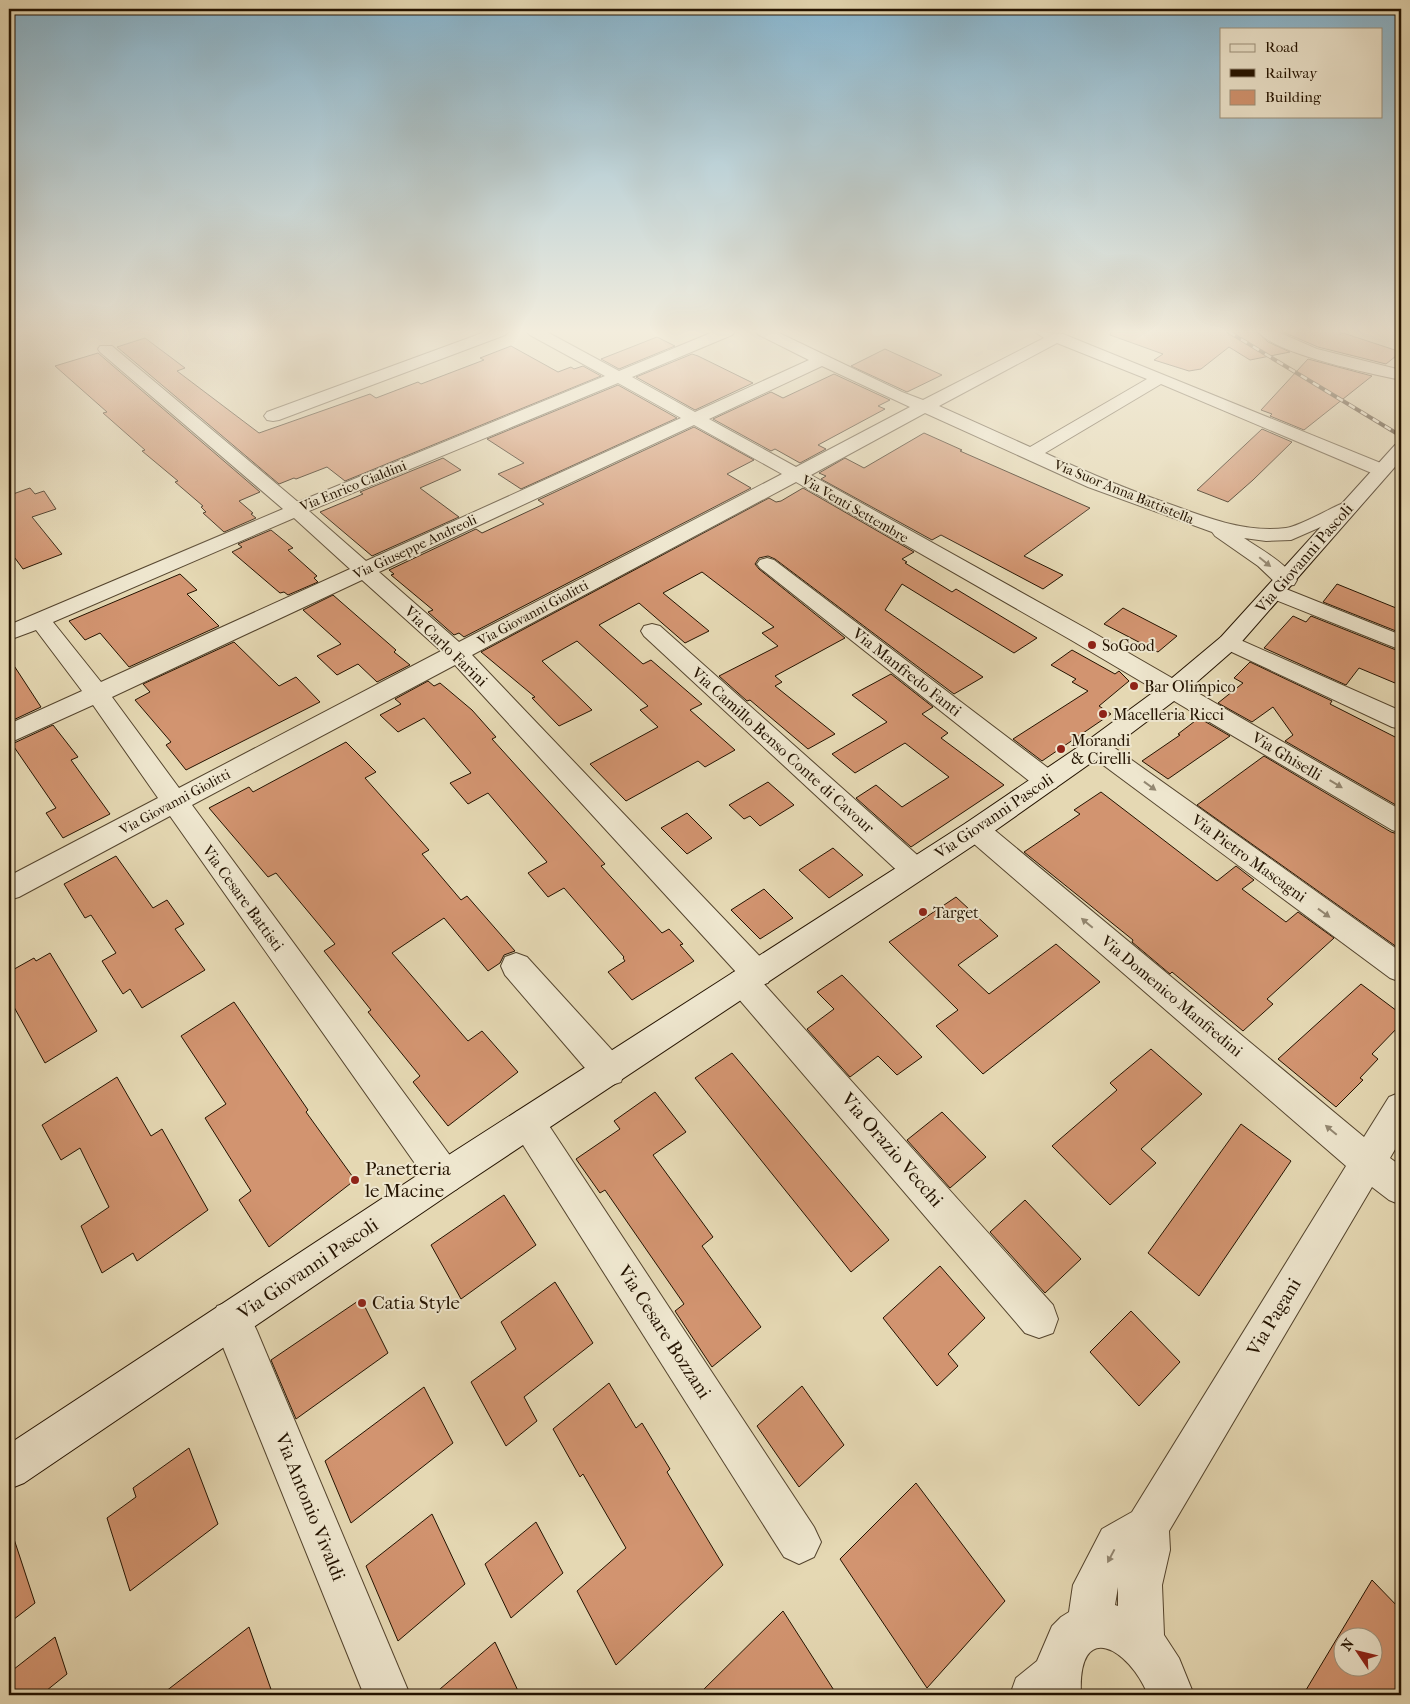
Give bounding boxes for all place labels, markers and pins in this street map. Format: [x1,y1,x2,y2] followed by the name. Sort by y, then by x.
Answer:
[1102,636,1155,655] place label: SoGood
[1086,639,1098,651] marker: SoGood
[1144,677,1236,696] place label: Bar Olimpico
[1128,680,1140,692] marker: Bar Olimpico
[1113,705,1224,724] place label: Macelleria Ricci
[1097,708,1109,720] marker: Macelleria Ricci
[1071,731,1131,768] place label: Morandi & Cirelli
[1055,743,1067,755] marker: Morandi & Cirelli
[933,903,979,922] place label: Target
[917,906,929,918] marker: Target
[364,1158,451,1202] place label: Panetteria le Macine
[349,1174,361,1186] marker: Panetteria le Macine
[372,1292,460,1314] place label: Catia Style
[356,1297,368,1309] marker: Catia Style

